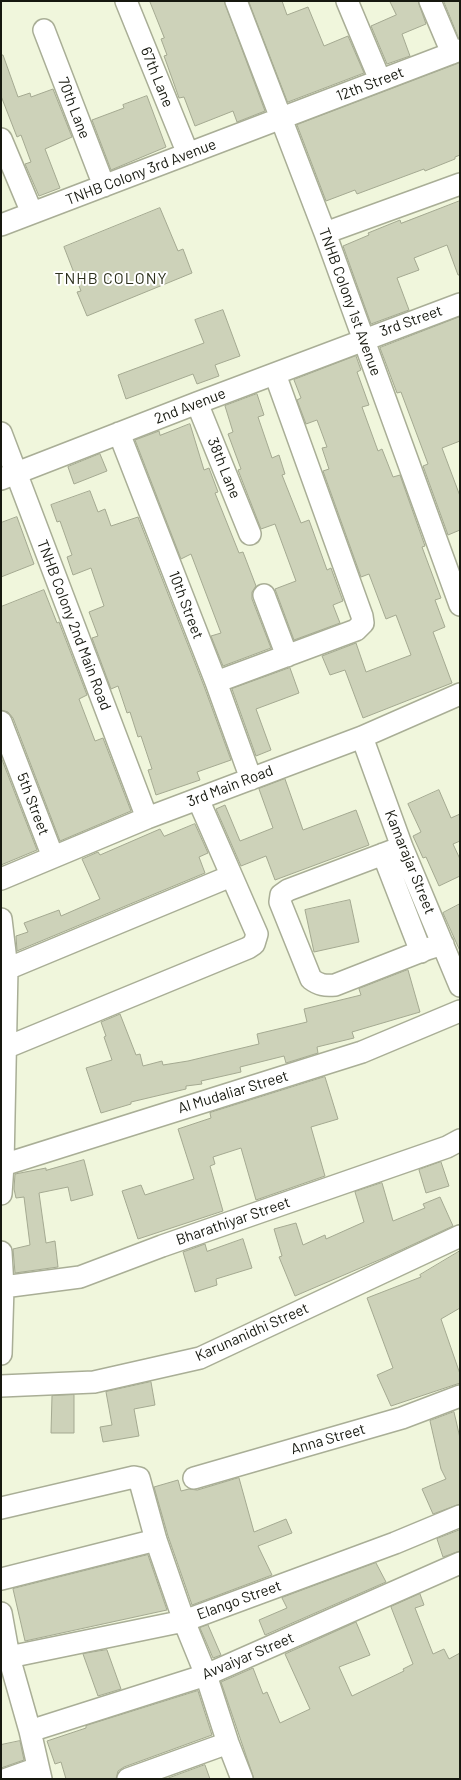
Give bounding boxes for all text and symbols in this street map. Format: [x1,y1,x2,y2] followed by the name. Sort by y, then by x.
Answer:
[137,44,177,110] street label: 67th Lane
[334,63,406,105] street label: 12th Street
[54,75,94,141] street label: 70th Lane
[63,135,219,209] street label: TNHB Colony 3rd Avenue
[315,226,385,378] street label: TNHB Colony 1st Avenue
[53,269,169,289] district label: TNHB COLONY
[377,301,445,341] street label: 3rd Street
[152,384,228,428] street label: 2nd Avenue
[204,435,244,501] street label: 38th Lane
[33,537,115,713] street label: TNHB Colony 2nd Main Road
[165,569,207,641] street label: 10th Street
[184,761,276,811] street label: 3rd Main Road
[13,770,53,838] street label: 5th Street
[381,807,439,917] street label: Kamarajar Street
[176,1067,290,1117] street label: Al Mudaliar Street
[174,1193,292,1249] street label: Bharathiyar Street
[193,1299,311,1365] street label: Karunanidhi Street
[289,1420,367,1458] street label: Anna Street
[194,1576,284,1624] street label: Elango Street
[199,1629,297,1683] street label: Avvaiyar Street

